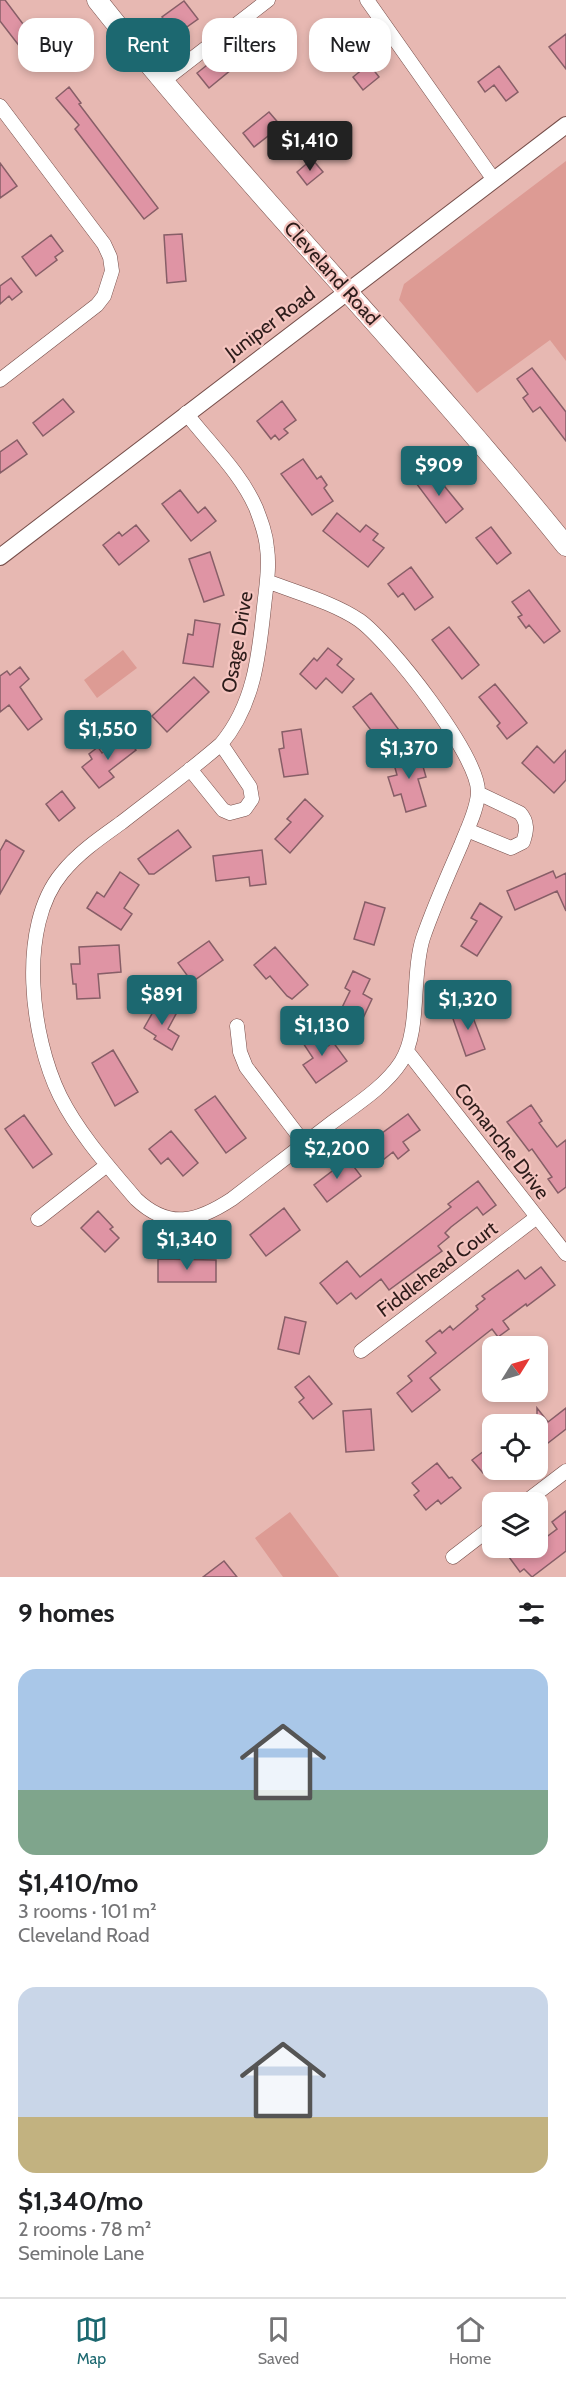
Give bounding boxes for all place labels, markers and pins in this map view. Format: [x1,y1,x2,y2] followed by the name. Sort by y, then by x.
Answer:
[261,121,359,172] pin: $1,410
[403,446,475,497] pin: $909
[59,710,157,761] pin: $1,550
[360,729,458,780] pin: $1,370
[126,975,198,1026] pin: $891
[419,980,517,1031] pin: $1,320
[273,1006,371,1057] pin: $1,130
[288,1129,386,1180] pin: $2,200
[138,1220,236,1271] pin: $1,340

